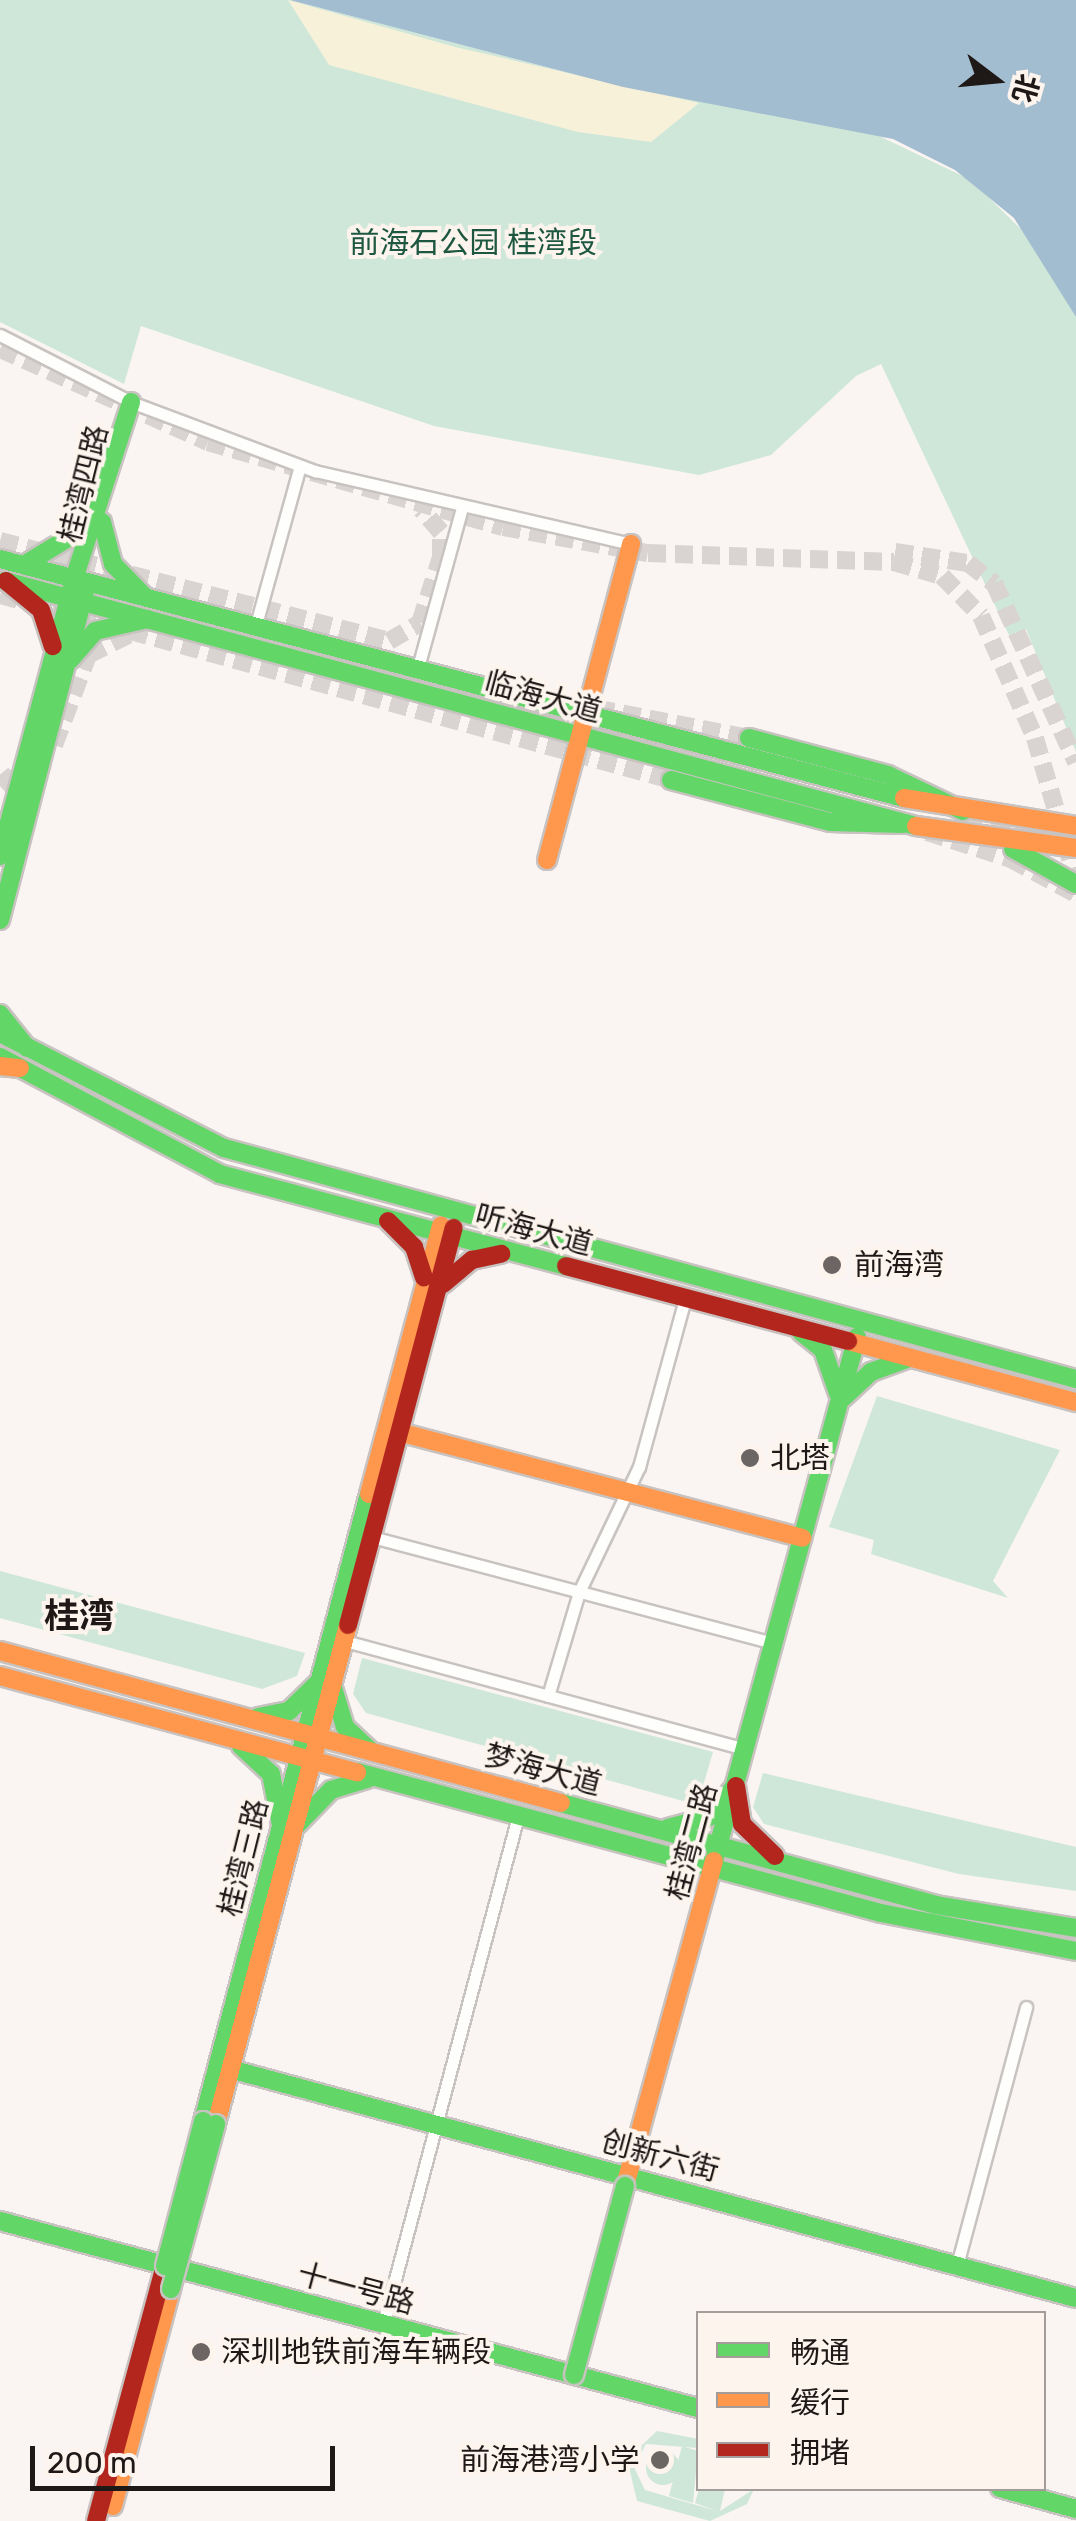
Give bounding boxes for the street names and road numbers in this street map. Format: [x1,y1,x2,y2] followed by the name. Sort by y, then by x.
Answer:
[52,421,116,547] street label: 桂湾四路
[480,664,606,730] street label: 临海大道
[471,1197,597,1263] street label: 听海大道
[480,1737,606,1803] street label: 梦海大道
[659,1779,725,1905] street label: 桂湾二路
[212,1795,276,1921] street label: 桂湾三路
[597,2123,723,2189] street label: 创新六街
[293,2256,419,2322] street label: 十一号路

